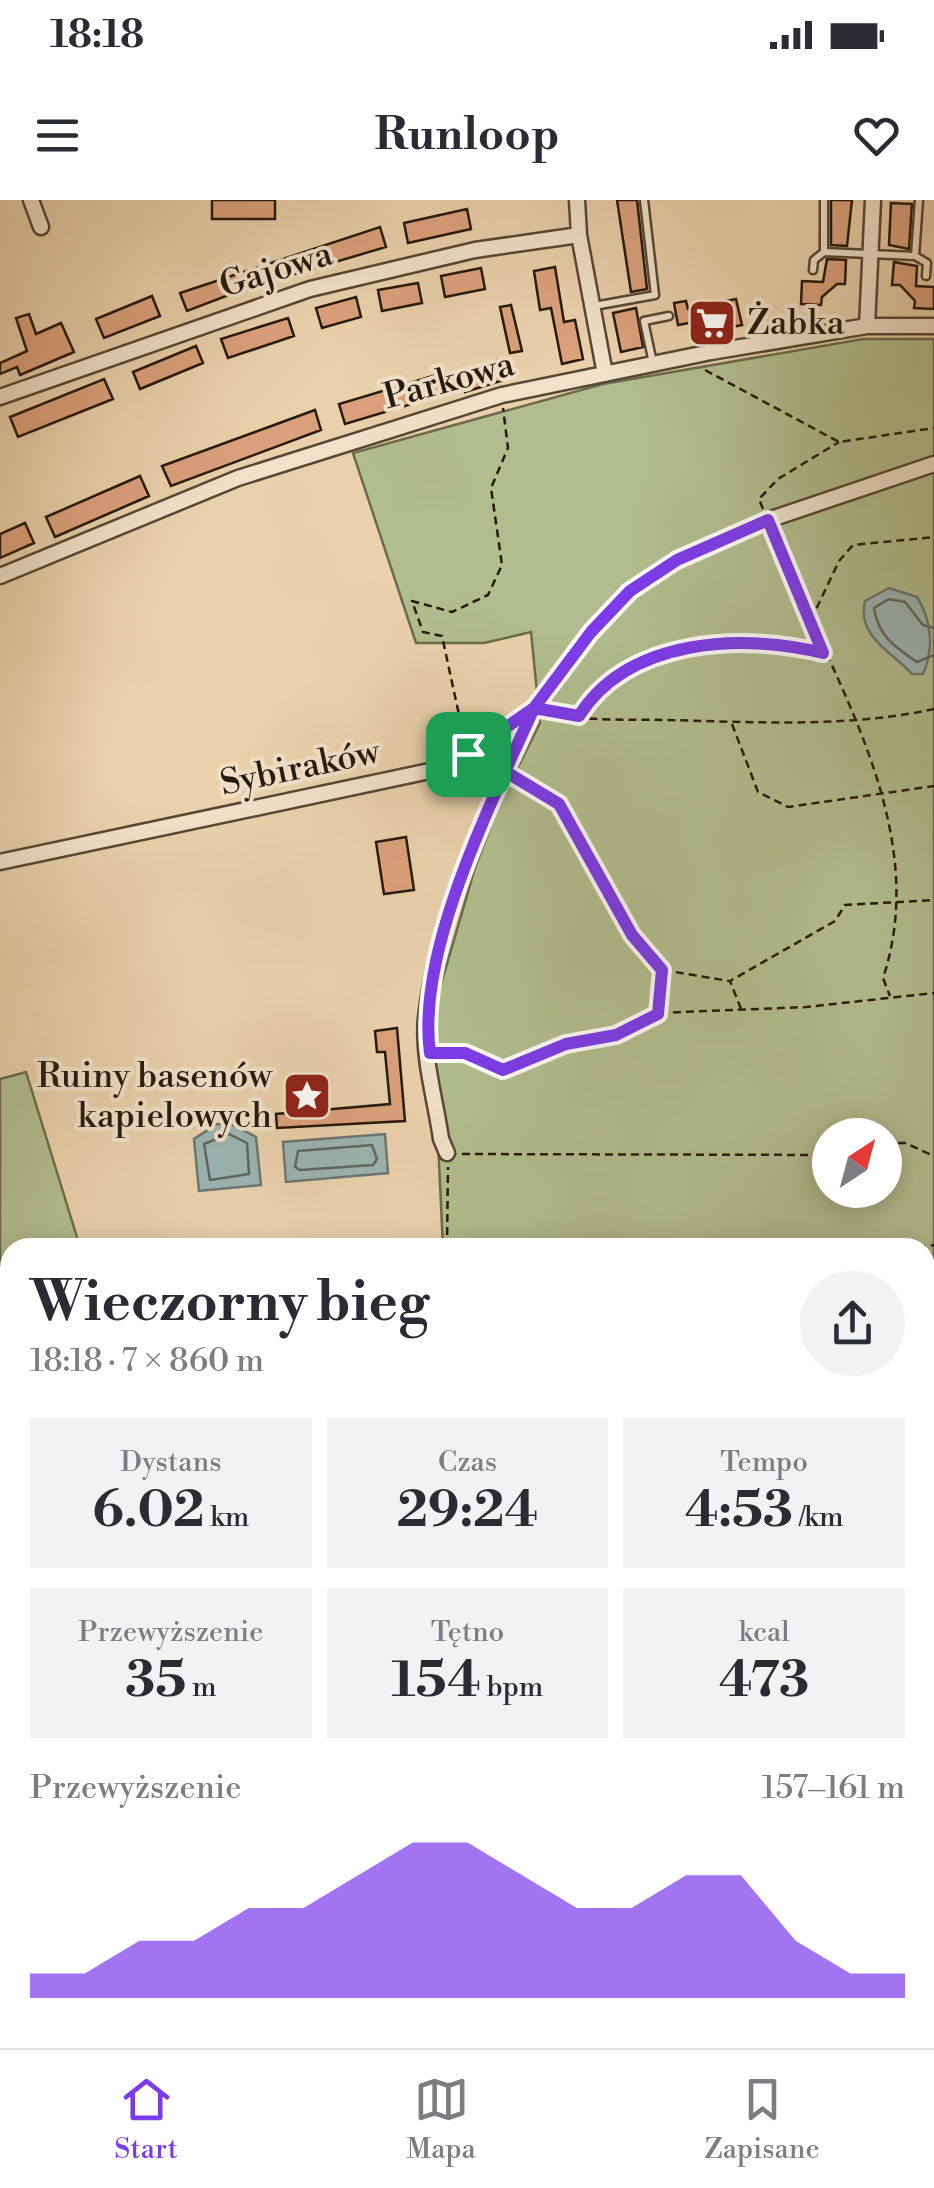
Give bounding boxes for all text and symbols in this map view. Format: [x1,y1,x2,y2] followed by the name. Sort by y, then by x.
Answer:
[50,12,144,59] text: 18:18
[375,107,559,164] text: Runloop
[30,108,85,163] icon: menu
[849,108,904,163] icon: heart
[214,232,338,308] street label: Gajowa
[686,297,738,349] supermarket icon: Żabka
[747,301,845,345] place label: Żabka
[379,343,519,419] street label: Parkowa
[426,712,511,797] pin
[441,727,496,782] icon: arrive
[216,730,385,806] street label: Sybiraków
[37,1055,273,1138] place label: Ruiny basenów kapielowych
[281,1070,333,1122] place icon: Ruiny basenów kapielowych
[812,1118,902,1208] north arrow
[812,1118,902,1208] map controls
[30,1269,429,1338] text: Wieczorny bieg
[800,1271,905,1376] button: share
[30,1341,264,1381] text: 18:18 · 7 × 860 m
[120,1445,222,1480] text: Dystans
[438,1445,497,1480] text: Czas
[720,1445,808,1480] text: Tempo
[92,1480,204,1542] text: 6.02
[397,1480,538,1542] text: 29:24
[685,1480,793,1542] text: 4:53
[204,1500,249,1535] text: km
[793,1500,843,1535] text: /km
[78,1615,263,1650] text: Przewyższenie
[431,1615,504,1650] text: Tętno
[739,1615,790,1650] text: kcal
[125,1650,186,1712] text: 35
[392,1650,481,1712] text: 154
[719,1650,809,1712] text: 473
[186,1670,217,1705] text: m
[481,1670,543,1705] text: bpm
[30,1768,241,1808] text: Przewyższenie
[762,1768,905,1808] text: 157–161 m
[114,2072,178,2167] tab: Start
[407,2072,476,2167] tab: Mapa
[705,2072,820,2167] tab: Zapisane

